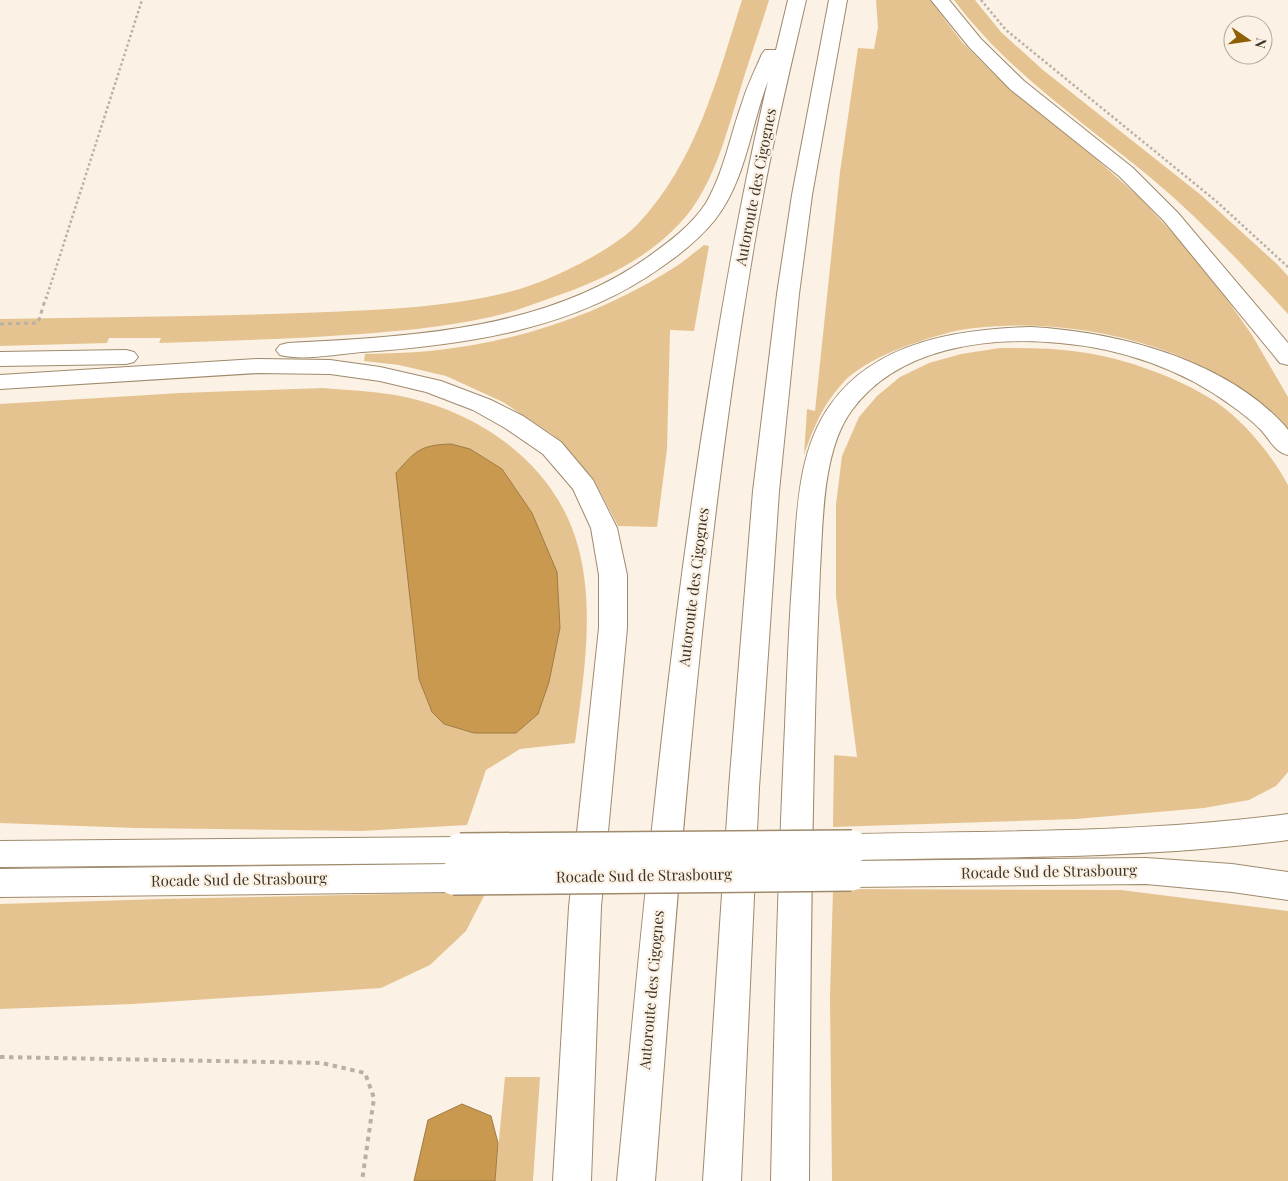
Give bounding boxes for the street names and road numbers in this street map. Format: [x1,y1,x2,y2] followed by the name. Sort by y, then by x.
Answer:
[730,106,780,268] street label: Autoroute des Cigognes
[673,506,713,668] street label: Autoroute des Cigognes
[961,859,1137,883] street label: Rocade Sud de Strasbourg
[556,863,732,887] street label: Rocade Sud de Strasbourg
[151,867,327,891] street label: Rocade Sud de Strasbourg
[634,909,668,1071] street label: Autoroute des Cigognes

